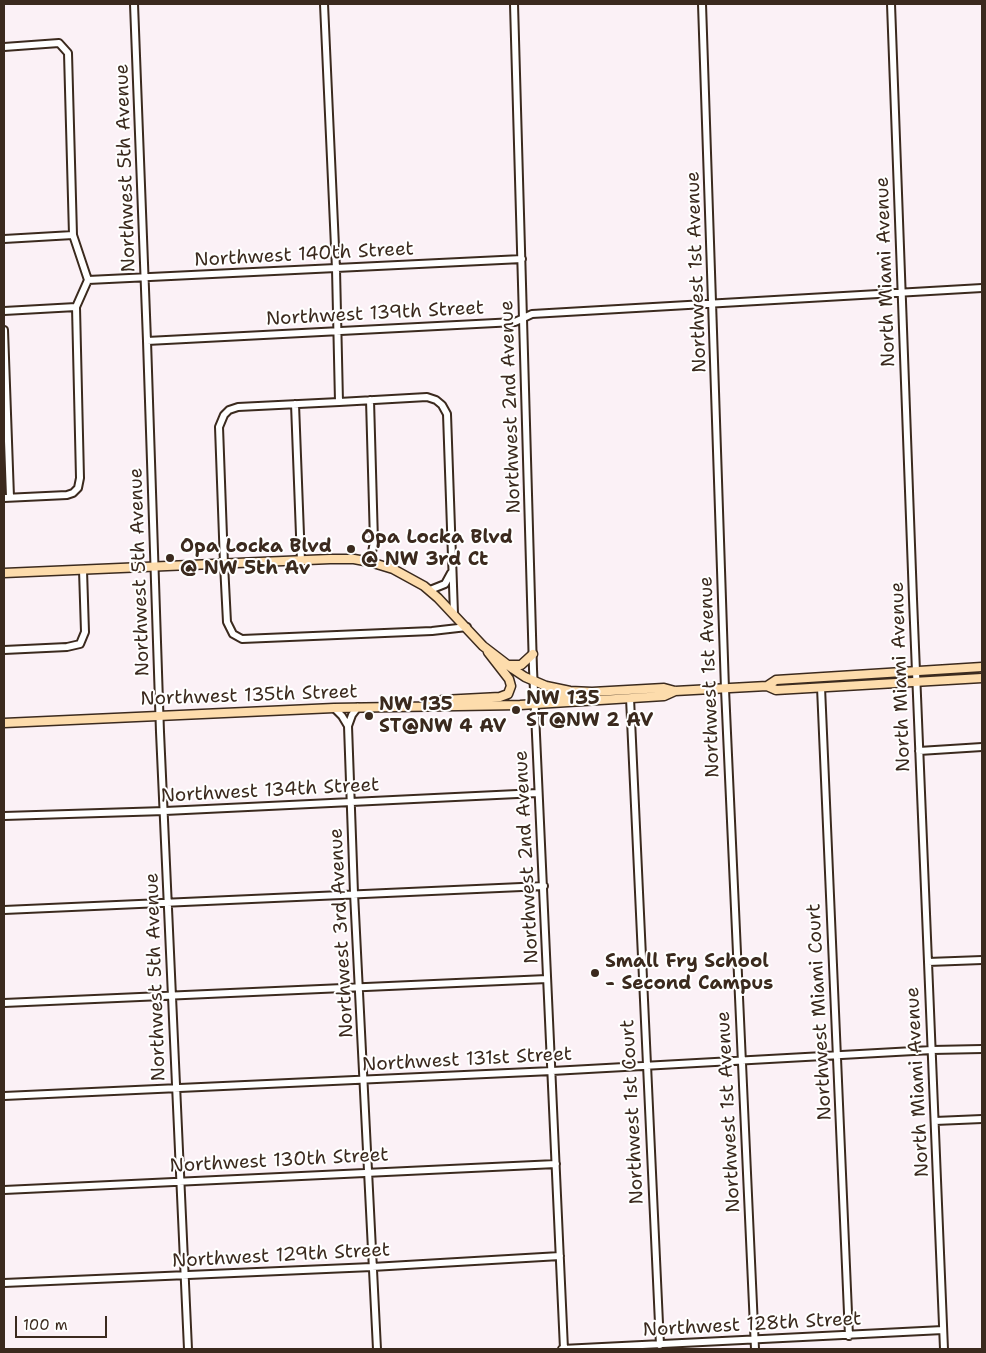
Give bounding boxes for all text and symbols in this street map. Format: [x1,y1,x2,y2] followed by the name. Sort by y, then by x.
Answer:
[111,63,141,273] street label: Northwest 5th Avenue
[682,171,712,373] street label: Northwest 1st Avenue
[871,176,901,368] street label: North Miami Avenue
[194,238,414,272] street label: Northwest 140th Street
[265,297,485,331] street label: Northwest 139th Street
[496,300,526,514] street label: Northwest 2nd Avenue
[125,467,155,677] street label: Northwest 5th Avenue
[361,527,513,571] place label: Opa Locka Blvd @ NW 3rd Ct
[180,536,332,580] place label: Opa Locka Blvd @ NW 5th Av
[345,543,357,555] marker: Opa Locka Blvd @ NW 3rd Ct
[164,552,176,564] marker: Opa Locka Blvd @ NW 5th Av
[695,576,725,778] street label: Northwest 1st Avenue
[886,581,916,773] street label: North Miami Avenue
[140,681,358,711] street label: Northwest 135th Street
[526,688,653,732] place label: NW 135 ST@NW 2 AV
[379,694,506,738] place label: NW 135 ST@NW 4 AV
[510,704,522,716] marker: NW 135 ST@NW 2 AV
[363,710,375,722] marker: NW 135 ST@NW 4 AV
[510,750,544,964] street label: Northwest 2nd Avenue
[160,774,380,808] street label: Northwest 134th Street
[325,827,359,1039] street label: Northwest 3rd Avenue
[141,872,171,1082] street label: Northwest 5th Avenue
[803,903,837,1121] street label: Northwest Miami Court
[605,951,773,995] place label: Small Fry School - Second Campus
[589,967,601,979] marker: Small Fry School - Second Campus
[902,986,934,1178] street label: North Miami Avenue
[712,1011,746,1213] street label: Northwest 1st Avenue
[617,1019,649,1205] street label: Northwest 1st Court
[361,1043,573,1077] street label: Northwest 131st Street
[169,1144,389,1178] street label: Northwest 130th Street
[171,1239,391,1273] street label: Northwest 129th Street
[18,1306,110,1338] scale bar
[642,1308,862,1342] street label: Northwest 128th Street
[23,1315,68,1335] text: 100 m

